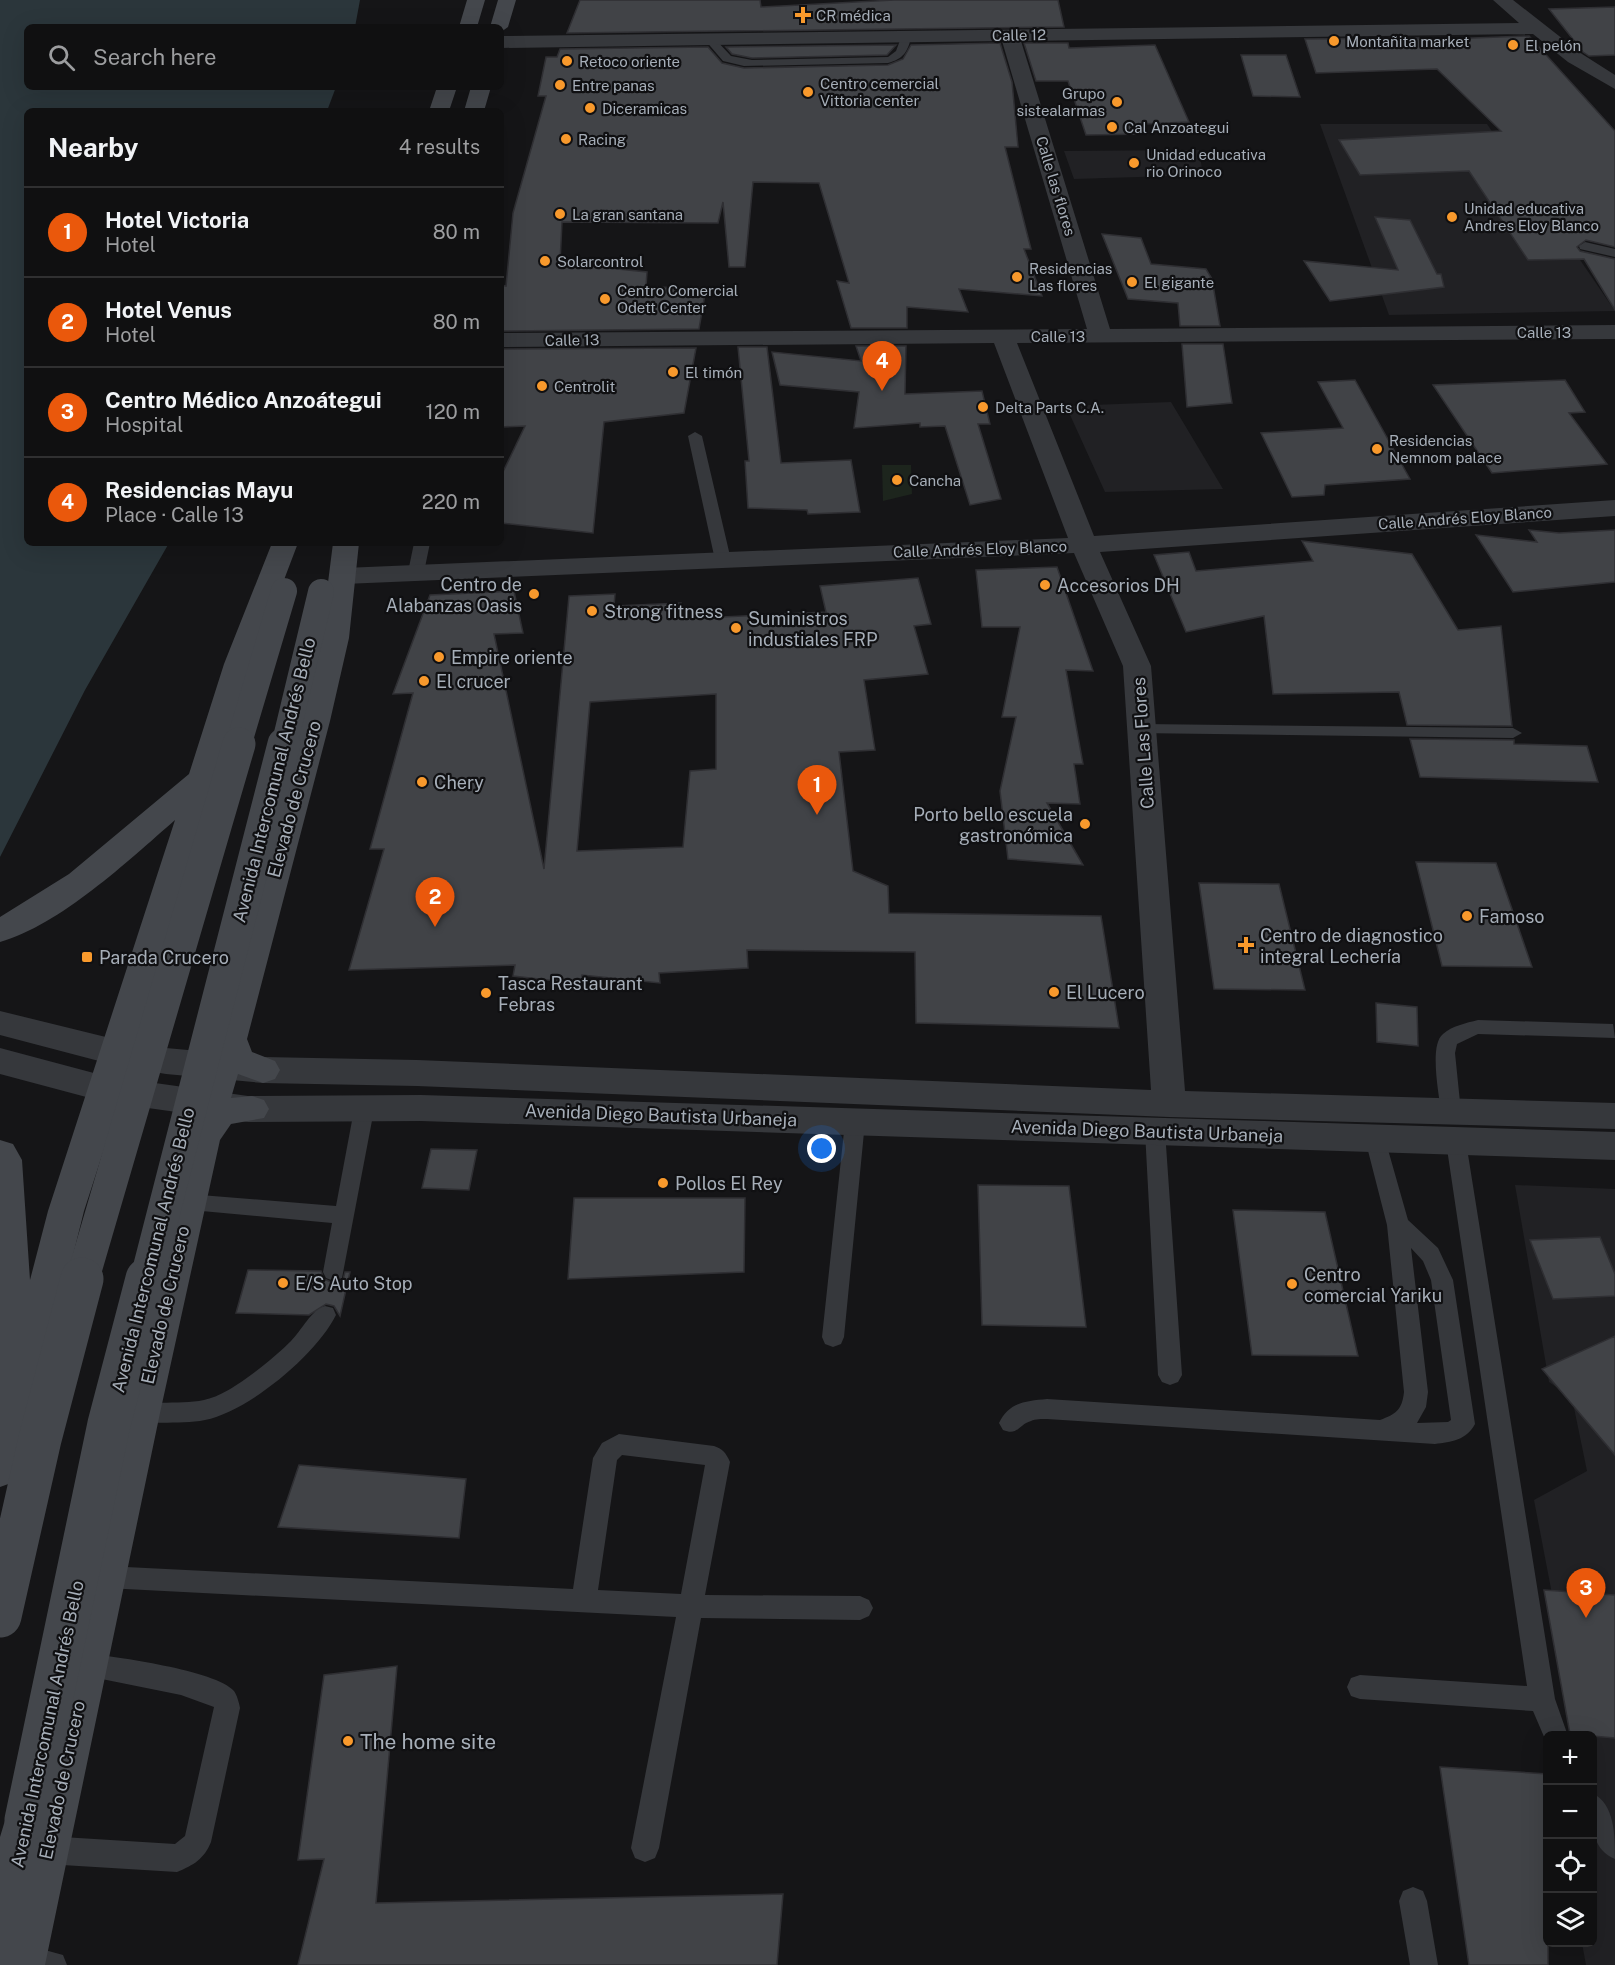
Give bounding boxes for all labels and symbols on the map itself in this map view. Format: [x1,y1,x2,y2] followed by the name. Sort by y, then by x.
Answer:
[794,6,812,24] marker: CR médica
[816,7,891,24] place label: CR médica
[992,26,1046,44] street label: Calle 12
[1346,33,1469,50] place label: Montañita market
[1327,34,1341,48] marker: Montañita market
[1525,37,1581,54] place label: El pelón
[1506,38,1520,52] marker: El pelón
[579,53,680,70] place label: Retoco oriente
[560,54,574,68] marker: Retoco oriente
[820,75,939,109] place label: Centro cemercial Vittoria center
[572,77,655,94] place label: Entre panas
[553,78,567,92] marker: Entre panas
[801,85,815,99] marker: Centro cemercial Vittoria center
[1017,85,1105,119] place label: Grupo sistealarmas
[1110,95,1124,109] marker: Grupo sistealarmas
[602,100,687,117] place label: Diceramicas
[583,101,597,115] marker: Diceramicas
[1124,119,1229,136] place label: Cal Anzoategui
[1105,120,1119,134] marker: Cal Anzoategui
[578,131,626,148] place label: Racing
[559,132,573,146] marker: Racing
[1033,134,1079,238] street label: Calle las flores
[1146,146,1266,180] place label: Unidad educativa rio Orinoco
[1127,156,1141,170] marker: Unidad educativa rio Orinoco
[1464,200,1599,234] place label: Unidad educativa Andres Eloy Blanco
[572,206,683,223] place label: La gran santana
[553,207,567,221] marker: La gran santana
[1445,210,1459,224] marker: Unidad educativa Andres Eloy Blanco
[557,253,644,270] place label: Solarcontrol
[538,254,552,268] marker: Solarcontrol
[1029,260,1112,294] place label: Residencias Las flores
[1010,270,1024,284] marker: Residencias Las flores
[1144,274,1214,291] place label: El gigante
[1125,275,1139,289] marker: El gigante
[617,282,738,316] place label: Centro Comercial Odett Center
[598,292,612,306] marker: Centro Comercial Odett Center
[1517,324,1571,341] street label: Calle 13
[1031,328,1085,345] street label: Calle 13
[545,331,599,349] street label: Calle 13
[862,342,902,391] pin: 4
[685,364,742,381] place label: El timón
[666,365,680,379] marker: El timón
[554,378,615,395] place label: Centrolit
[535,379,549,393] marker: Centrolit
[995,399,1104,416] place label: Delta Parts C.A.
[976,400,990,414] marker: Delta Parts C.A.
[1389,432,1502,466] place label: Residencias Nemnom palace
[1370,442,1384,456] marker: Residencias Nemnom palace
[909,472,961,489] place label: Cancha
[890,473,904,487] marker: Cancha
[1378,503,1552,533] street label: Calle Andrés Eloy Blanco
[893,537,1067,561] street label: Calle Andrés Eloy Blanco
[385,574,522,616] place label: Centro de Alabanzas Oasis
[1057,575,1180,596] place label: Accesorios DH
[1038,578,1052,592] marker: Accesorios DH
[527,587,541,601] marker: Centro de Alabanzas Oasis
[604,601,723,622] place label: Strong fitness
[585,604,599,618] marker: Strong fitness
[748,608,877,650] place label: Suministros industiales FRP
[729,621,743,635] marker: Suministros industiales FRP
[228,635,320,925] street label: Avenida Intercomunal Andrés Bello
[451,647,573,668] place label: Empire oriente
[432,650,446,664] marker: Empire oriente
[436,671,511,692] place label: El crucer
[417,674,431,688] marker: El crucer
[1128,676,1158,810] street label: Calle Las Flores
[263,718,325,880] street label: Elevado de Crucero
[798,766,836,815] pin: 1
[434,772,484,793] place label: Chery
[415,775,429,789] marker: Chery
[913,804,1073,846] place label: Porto bello escuela gastronómica
[1078,817,1092,831] marker: Porto bello escuela gastronómica
[416,878,454,927] pin: 2
[1479,906,1544,927] place label: Famoso
[1460,909,1474,923] marker: Famoso
[1260,925,1443,967] place label: Centro de diagnostico integral Lechería
[1237,936,1255,954] marker: Centro de diagnostico integral Lechería
[99,947,229,968] place label: Parada Crucero
[80,950,94,964] marker: Parada Crucero
[498,973,643,1015] place label: Tasca Restaurant Febras
[1066,982,1145,1003] place label: El Lucero
[1047,985,1061,999] marker: El Lucero
[479,986,493,1000] marker: Tasca Restaurant Febras
[524,1100,798,1130] street label: Avenida Diego Bautista Urbaneja
[107,1105,199,1395] street label: Avenida Intercomunal Andrés Bello
[1010,1116,1284,1146] street label: Avenida Diego Bautista Urbaneja
[807,1134,836,1163] your location
[675,1173,783,1194] place label: Pollos El Rey
[656,1176,670,1190] marker: Pollos El Rey
[137,1224,193,1386] street label: Elevado de Crucero
[1304,1264,1442,1306] place label: Centro comercial Yariku
[295,1273,413,1294] place label: E/S Auto Stop
[276,1276,290,1290] marker: E/S Auto Stop
[1285,1277,1299,1291] marker: Centro comercial Yariku
[1566,1568,1606,1618] pin: 3
[6,1579,88,1869] street label: Avenida Intercomunal Andrés Bello
[35,1699,89,1861] street label: Elevado de Crucero
[360,1729,496,1754] place label: The home site
[341,1734,355,1748] marker: The home site

